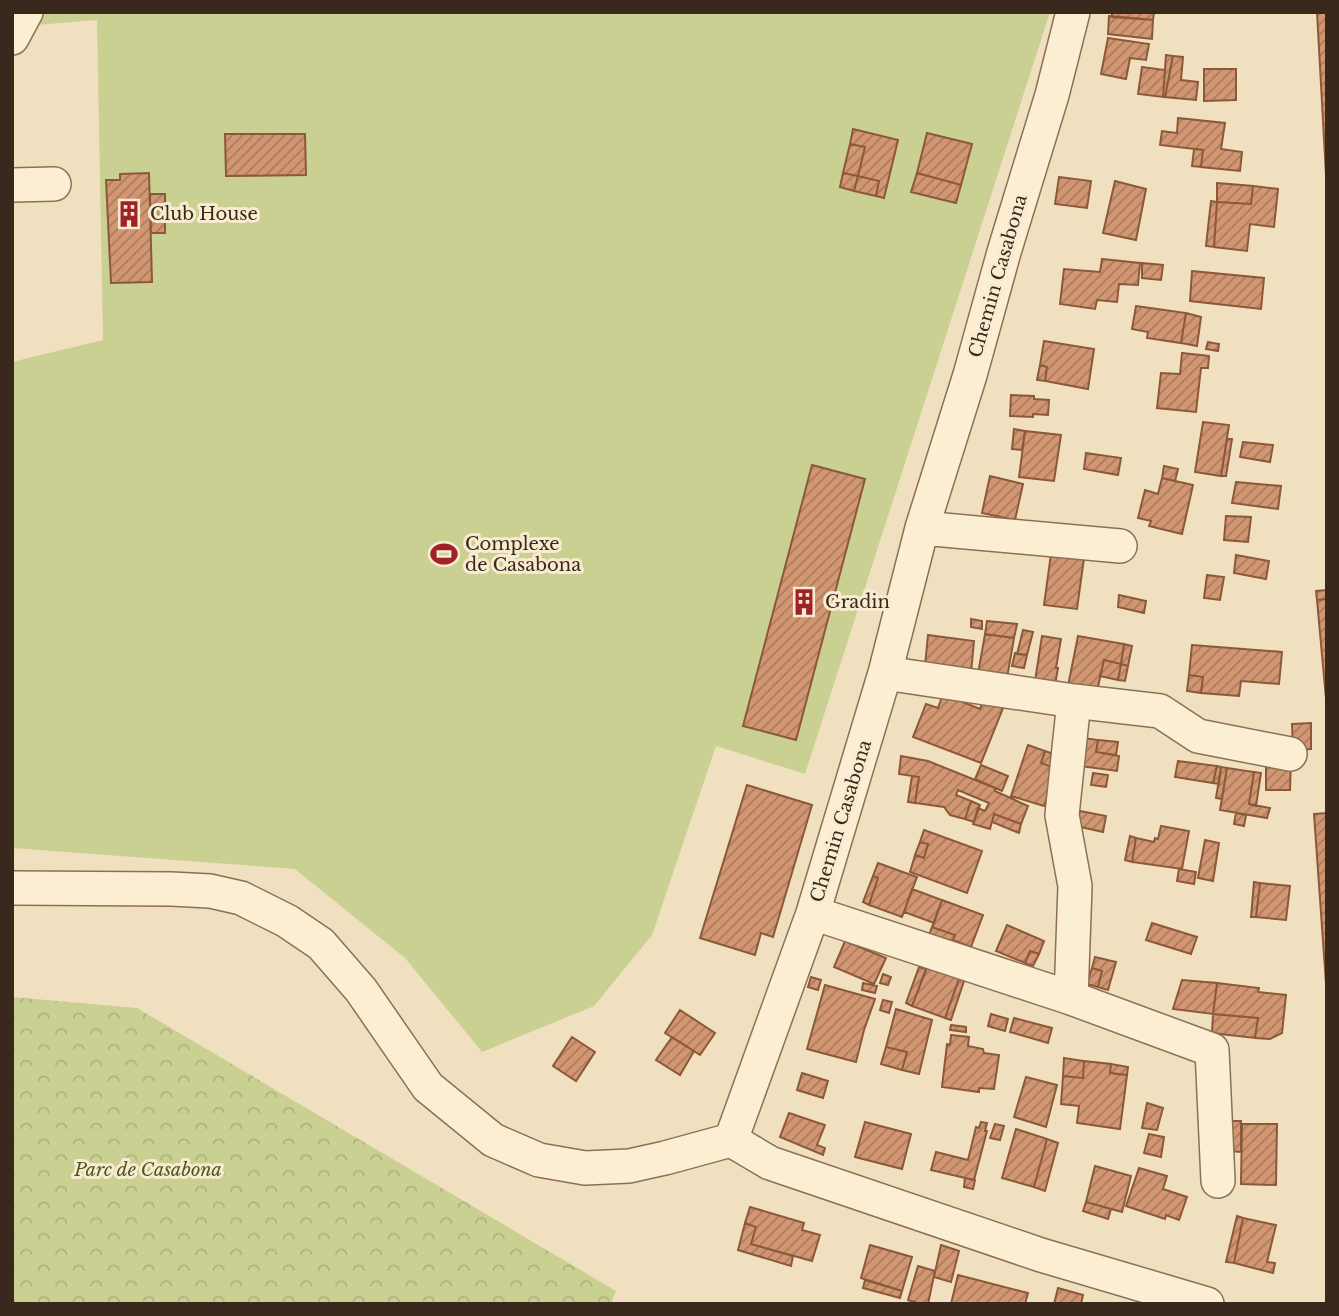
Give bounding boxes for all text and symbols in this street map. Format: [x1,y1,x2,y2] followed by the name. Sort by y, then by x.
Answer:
[964,192,1032,360] street label: Chemin Casabona
[114,199,144,229] building icon: Club House
[150,203,258,225] place label: Club House
[465,533,581,576] place label: Complexe de Casabona
[429,539,459,569] sports icon: Complexe de Casabona
[789,587,819,617] building icon: Gradin
[825,591,890,613] place label: Gradin
[806,737,876,905] street label: Chemin Casabona
[73,1159,222,1181] park label: Parc de Casabona

